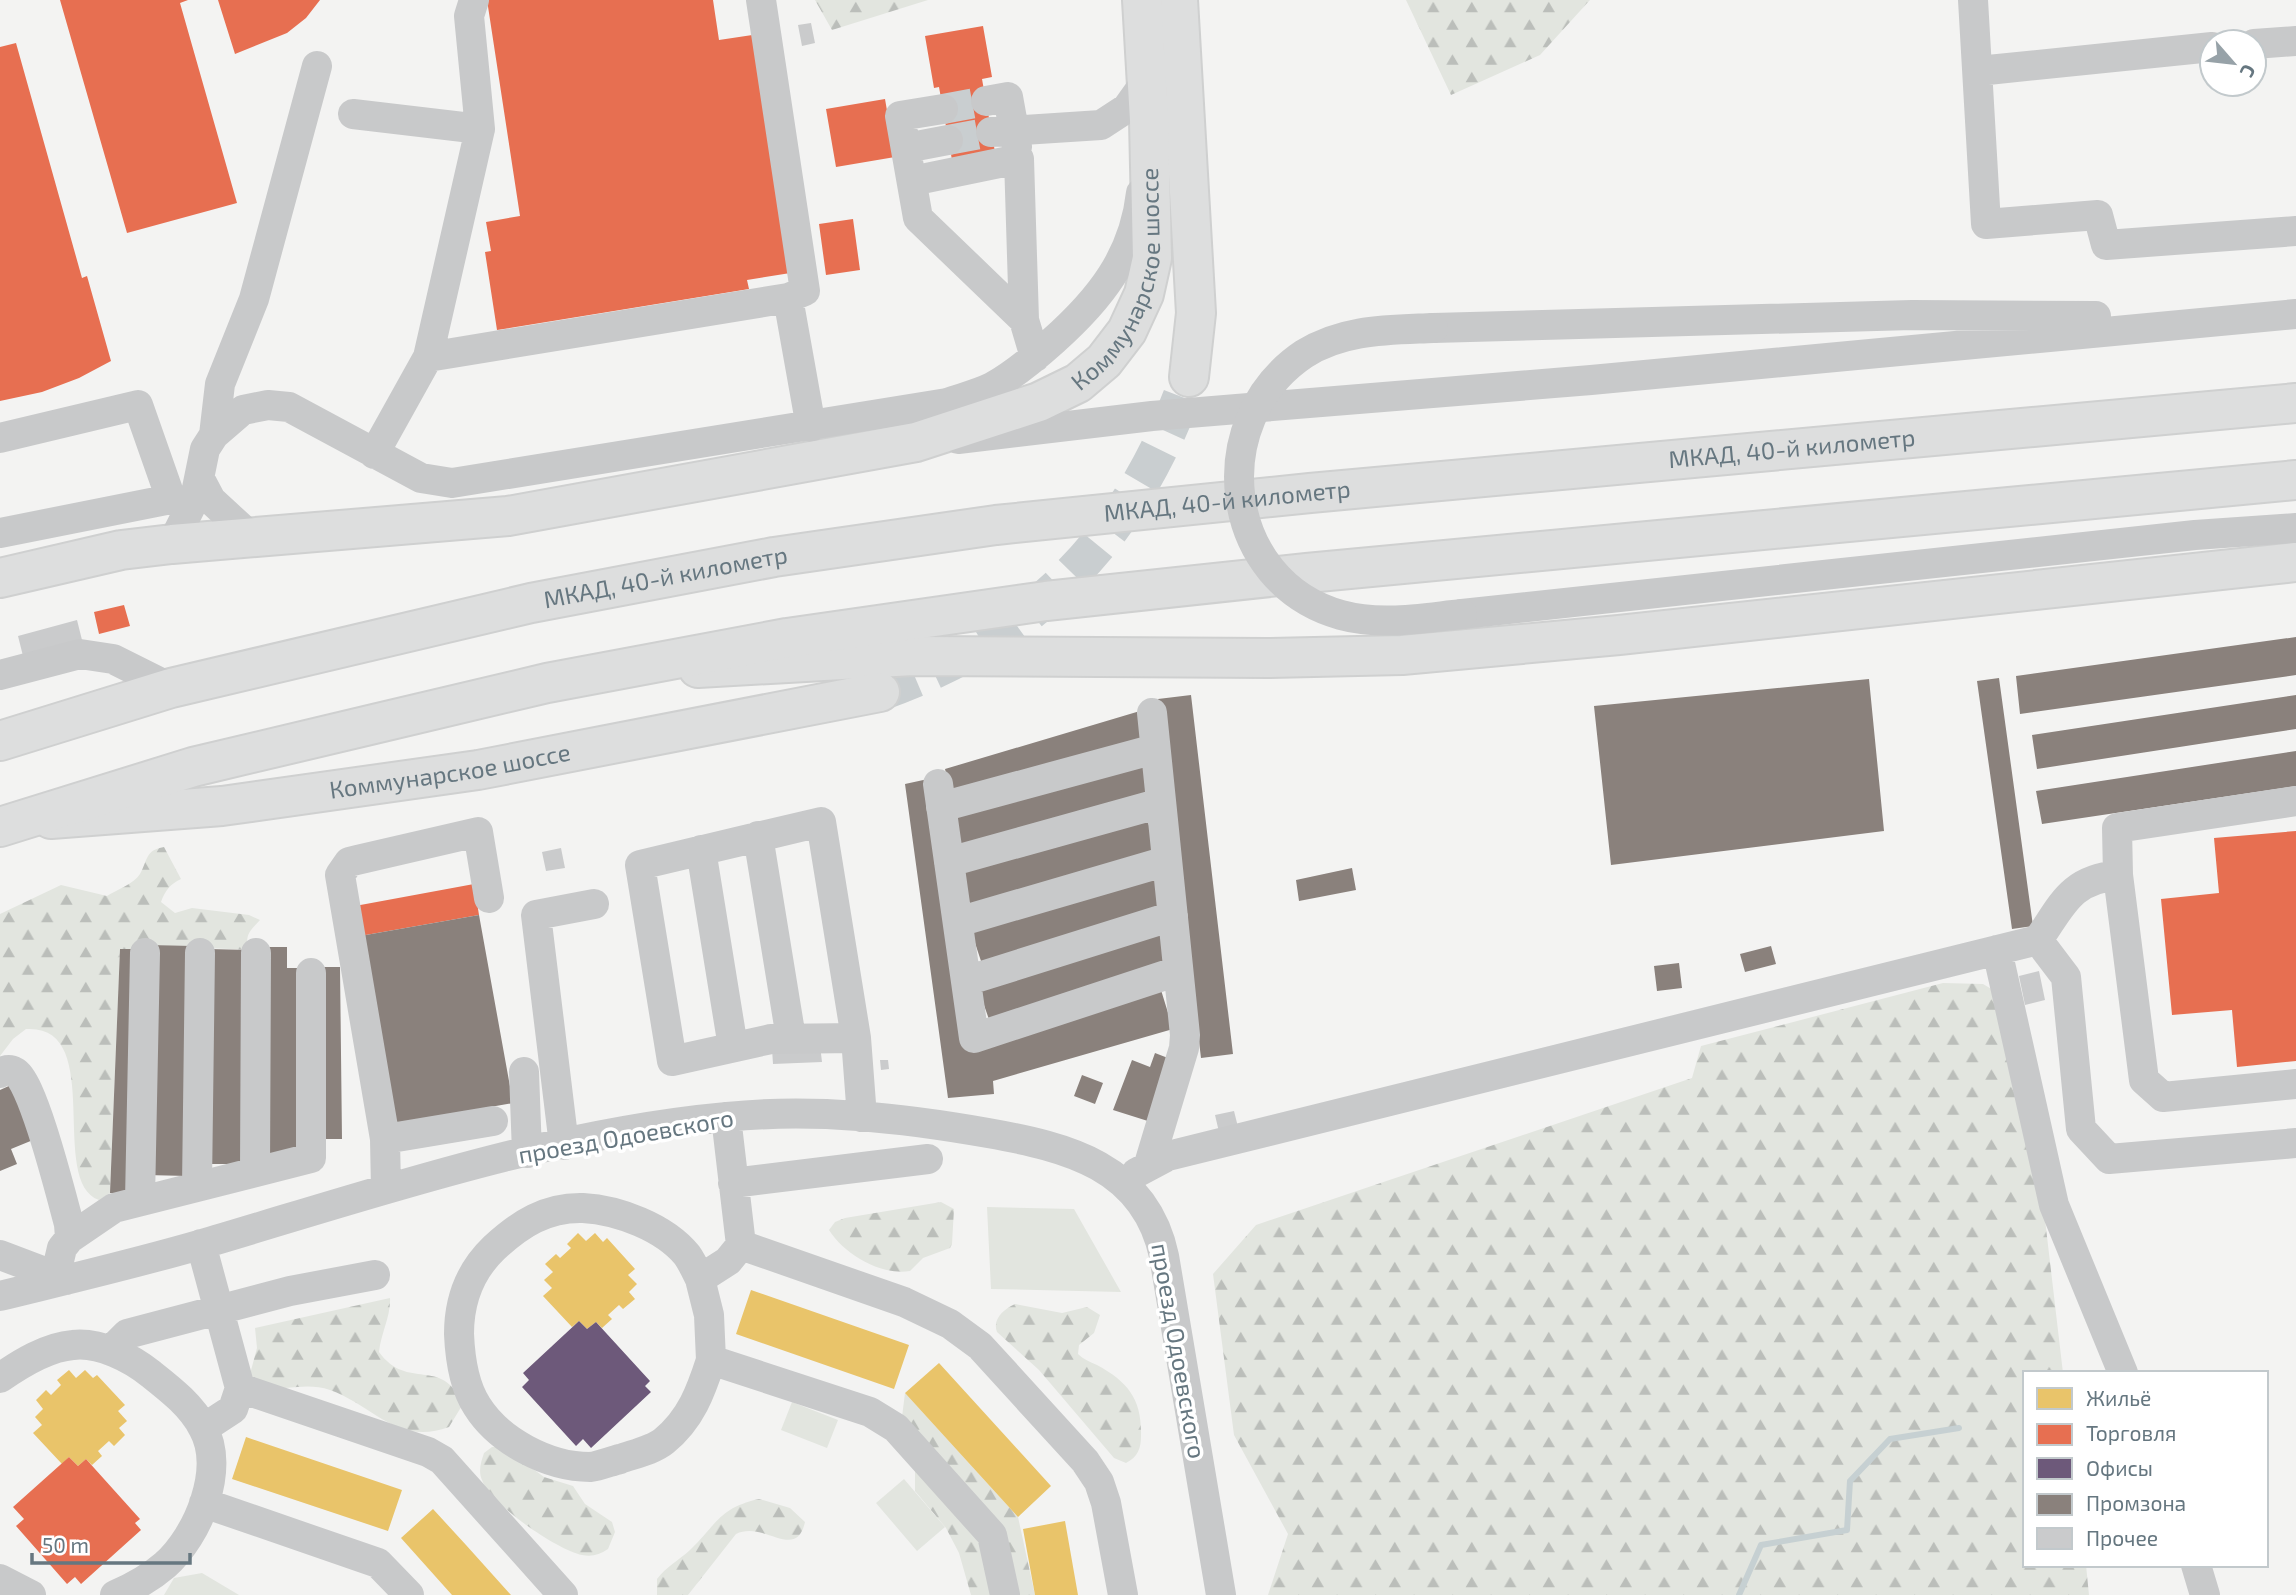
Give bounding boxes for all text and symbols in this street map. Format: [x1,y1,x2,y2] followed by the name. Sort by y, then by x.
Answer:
[2198,28,2268,98] north arrow
[2236,61,2261,82] text: С
[1065,167,1165,396] street label: Коммунарское шоссе
[1667,422,1916,473] street label: МКАД, 40-й километр
[1102,473,1352,527] street label: МКАД, 40-й километр
[541,539,789,613] street label: МКАД, 40-й километр
[327,736,573,804] street label: Коммунарское шоссе
[516,1102,736,1169] street label: проезд Одоевского
[1146,1241,1213,1461] street label: проезд Одоевского
[2023,1371,2268,1567] legend
[2086,1385,2151,1410] text: Жильё
[2086,1420,2176,1445] text: Торговля
[2086,1455,2153,1480] text: Офисы
[2086,1490,2186,1515] text: Промзона
[32,1522,189,1566] scale bar
[2086,1525,2158,1550] text: Прочее
[42,1532,89,1557] text: 50 m

